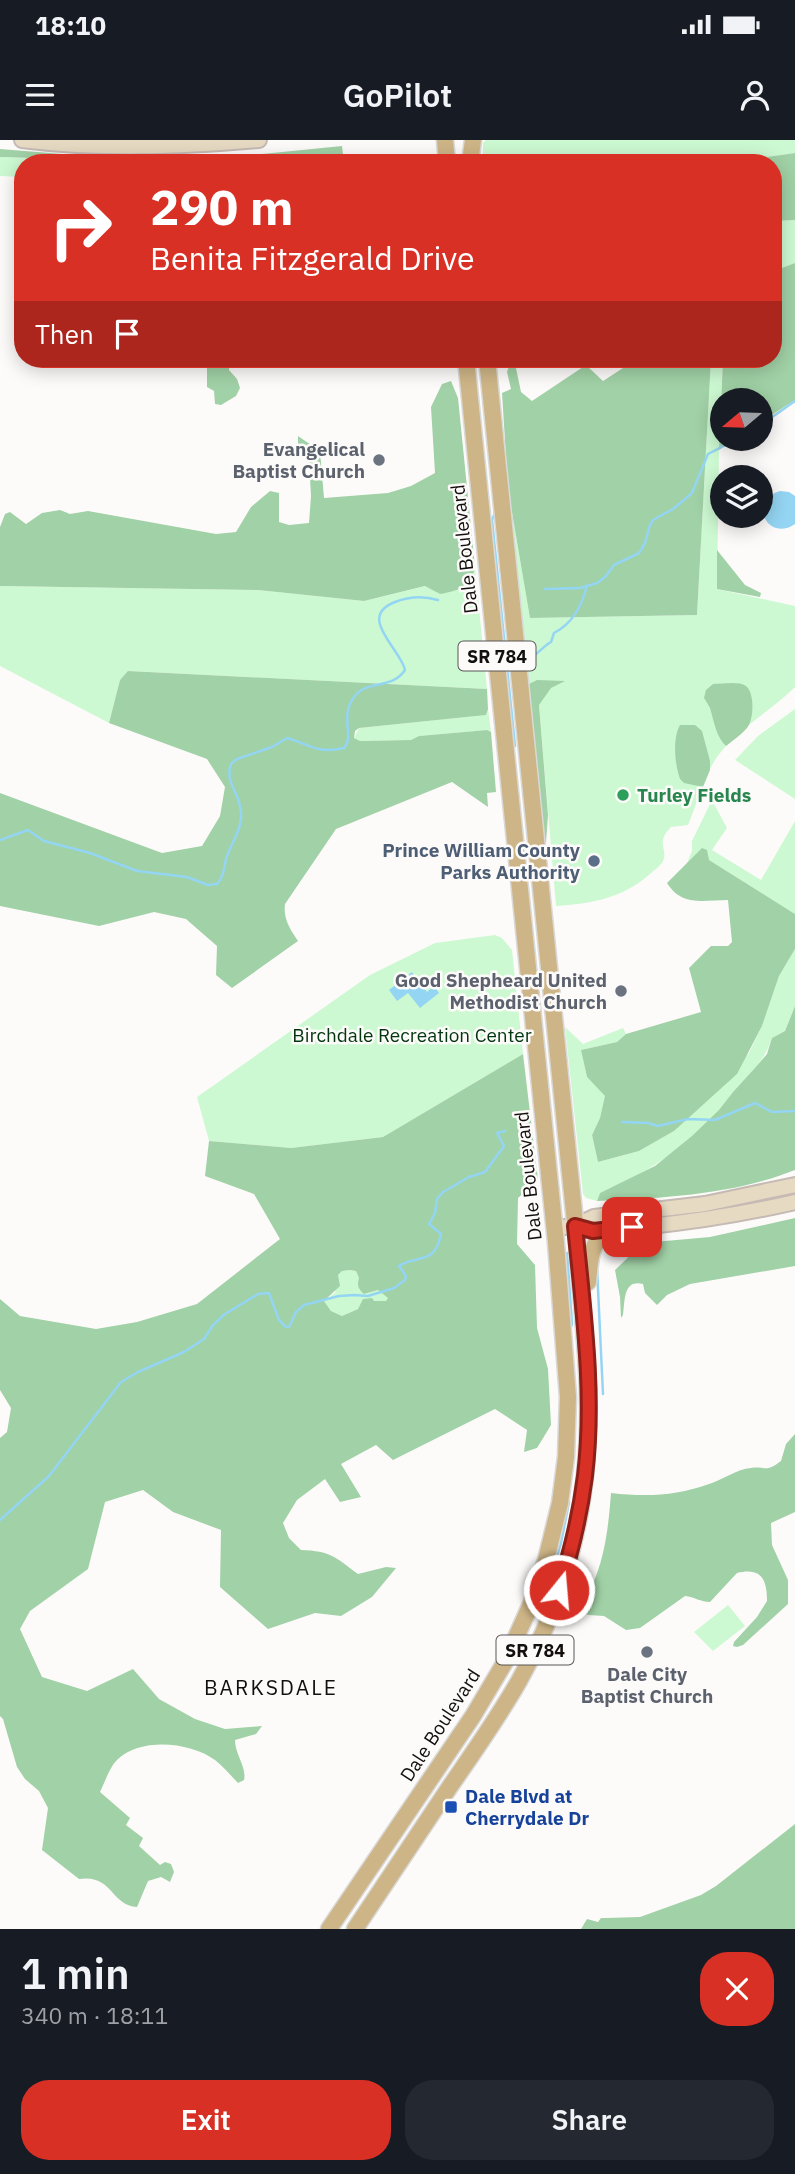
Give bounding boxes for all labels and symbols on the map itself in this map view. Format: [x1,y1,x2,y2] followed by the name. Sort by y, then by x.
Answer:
[710,388,774,452] north arrow
[232,437,365,483] place label: Evangelical Baptist Church
[371,452,387,468] marker: Evangelical Baptist Church
[445,483,483,615] street label: Dale Boulevard
[458,642,536,670] road number: SR 784
[637,783,751,807] place label: Turley Fields
[615,787,631,803] marker: Turley Fields
[382,838,581,884] place label: Prince William County Parks Authority
[586,853,602,869] marker: Prince William County Parks Authority
[395,968,607,1014] place label: Good Shepheard United Methodist Church
[613,983,629,999] marker: Good Shepheard United Methodist Church
[292,1023,532,1047] park label: Birchdale Recreation Center
[509,1110,547,1242] street label: Dale Boulevard
[602,1197,662,1257] pin
[522,1553,596,1627] position arrow
[496,1636,574,1665] road number: SR 784
[639,1644,655,1660] marker: Dale City Baptist Church
[581,1662,713,1708] place label: Dale City Baptist Church
[395,1664,485,1786] street label: Dale Boulevard
[204,1673,338,1701] district label: BARKSDALE
[465,1784,589,1830] place label: Dale Blvd at Cherrydale Dr
[443,1799,459,1815] marker: Dale Blvd at Cherrydale Dr

